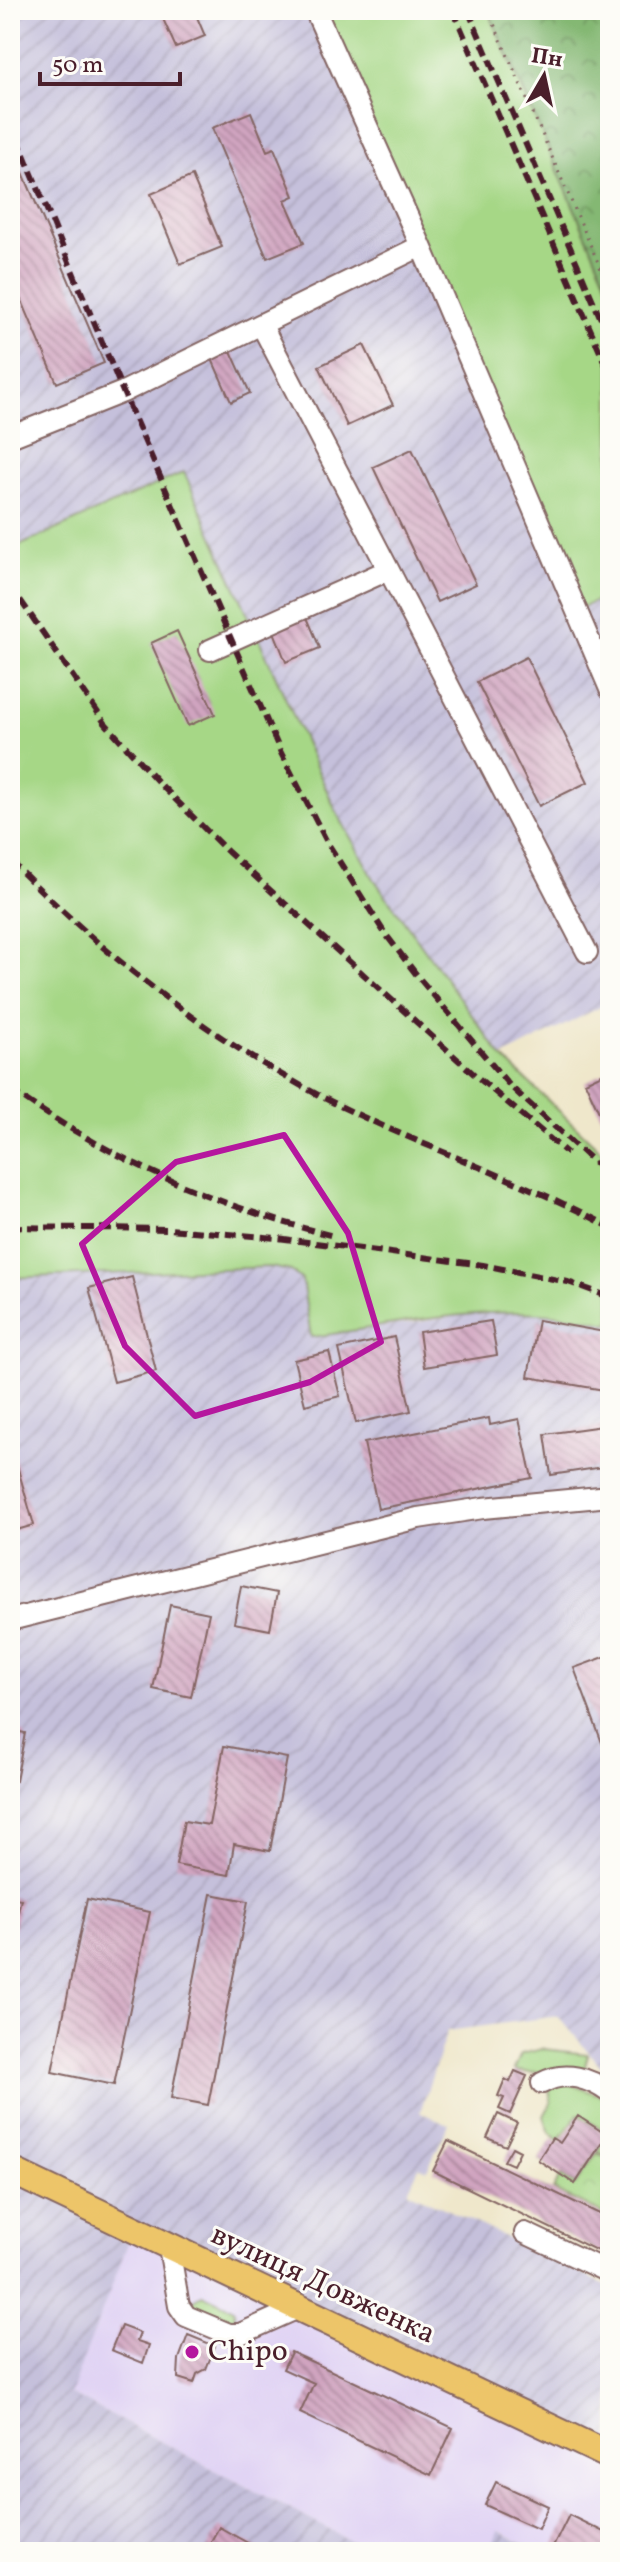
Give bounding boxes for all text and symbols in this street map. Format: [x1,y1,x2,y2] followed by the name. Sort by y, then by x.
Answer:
[40,36,180,86] scale bar
[504,36,584,116] north arrow
[529,41,565,76] text: Пн
[52,49,104,83] text: 50 m
[204,2215,442,2355] street label: вулиця Довженка
[208,2331,288,2373] place label: Chipo
[183,2343,201,2361] marker: Chipo

